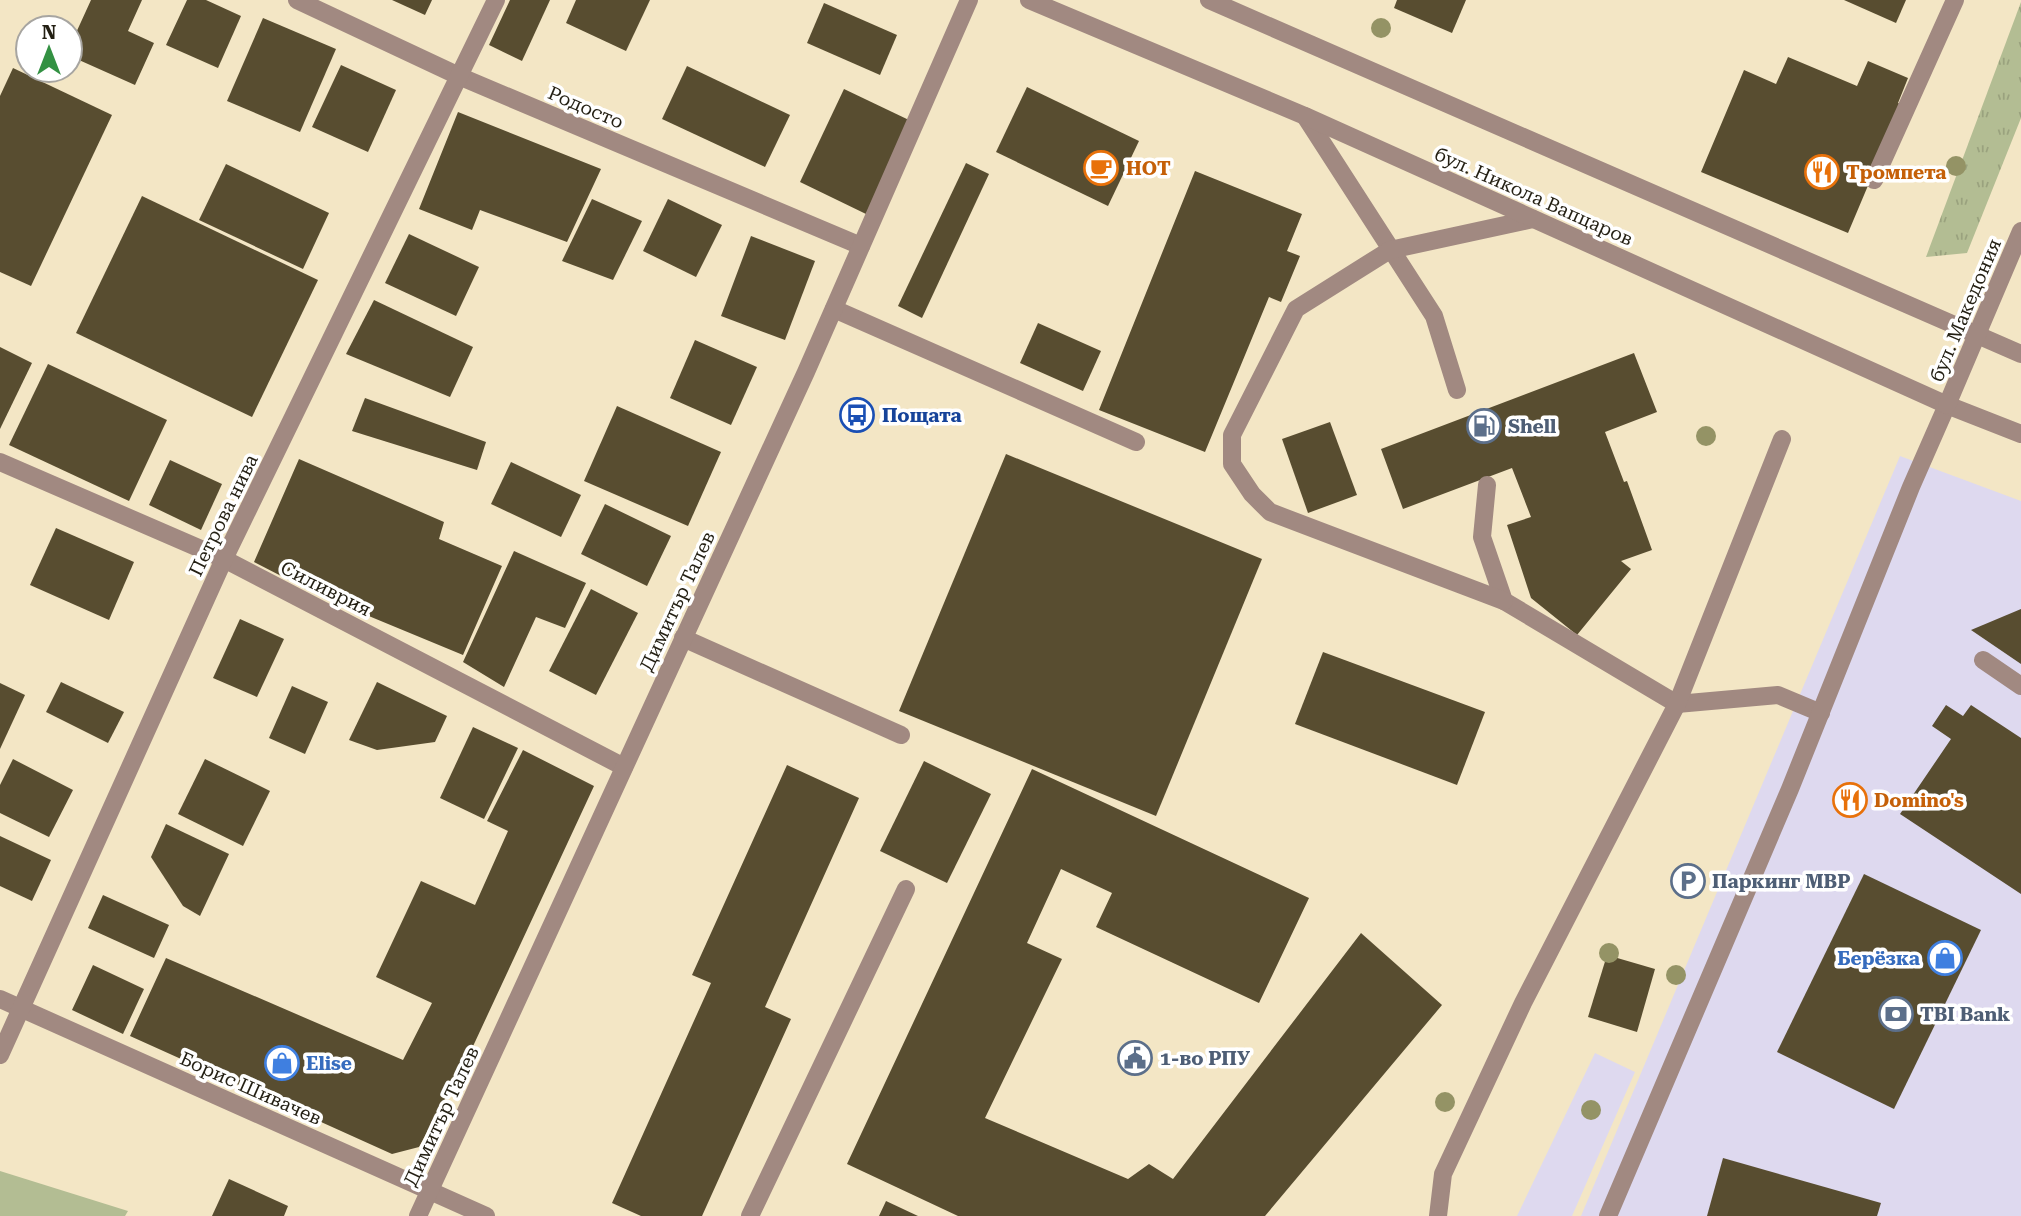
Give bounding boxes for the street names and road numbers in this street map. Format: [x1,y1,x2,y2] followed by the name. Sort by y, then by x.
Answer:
[545,81,627,134] street label: Родосто
[1431,142,1637,251] street label: бул. Никола Вапцаров
[1925,235,2006,385] street label: бул. Македония
[184,450,263,580] street label: Петрова нива
[635,528,720,675] street label: Димитър Талев
[277,556,375,621] street label: Силиврия
[399,1043,484,1190] street label: Димитър Талев
[176,1047,325,1130] street label: Борис Шивачев

